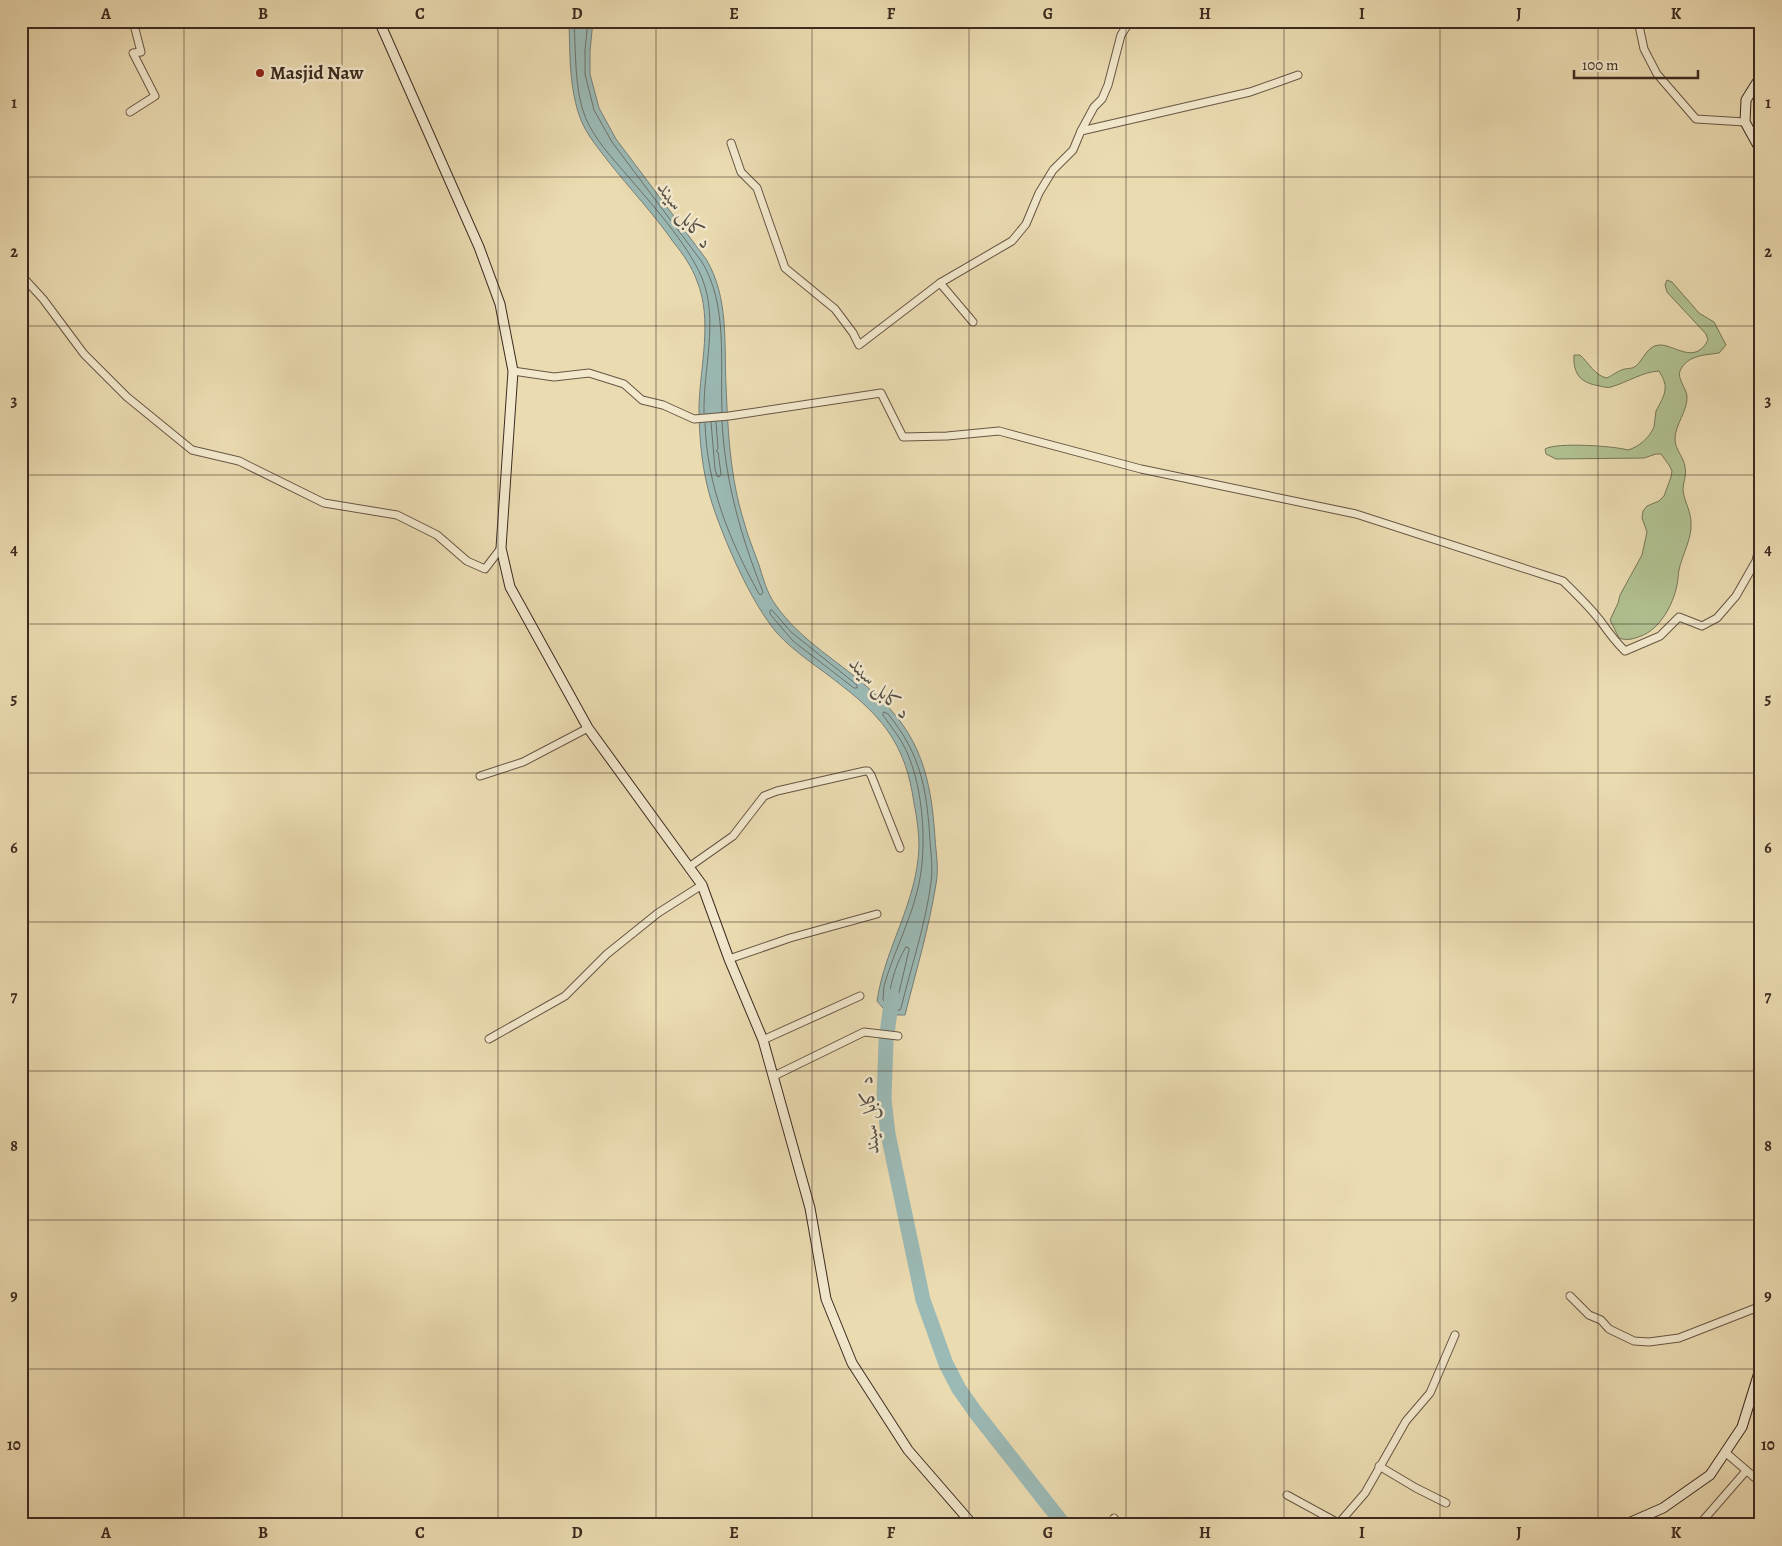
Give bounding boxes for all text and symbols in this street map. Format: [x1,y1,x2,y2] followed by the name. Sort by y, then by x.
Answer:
[100,3,112,25] text: A
[258,3,268,25] text: B
[415,3,425,25] text: C
[571,3,583,25] text: D
[729,3,739,25] text: E
[887,3,896,25] text: F
[1043,3,1053,25] text: G
[1199,3,1211,25] text: H
[1359,3,1365,25] text: I
[1516,3,1522,25] text: J
[1671,3,1682,25] text: K
[1574,48,1698,80] scale bar
[1582,55,1619,75] text: 100 m
[270,60,364,86] place label: Masjid Naw
[254,67,266,79] marker: Masjid Naw
[11,92,17,114] text: 1
[1765,92,1771,114] text: 1
[650,176,719,255] water label: د کابل سيند
[10,241,18,263] text: 2
[1764,241,1772,263] text: 2
[11,390,18,412] text: 3
[1765,390,1772,412] text: 3
[10,539,18,561] text: 4
[1764,539,1772,561] text: 4
[842,651,917,726] water label: د کابل سيند
[11,688,18,710] text: 5
[1765,688,1772,710] text: 5
[10,837,18,859] text: 6
[1764,837,1772,859] text: 6
[11,986,18,1008] text: 7
[1765,986,1772,1008] text: 7
[852,1075,887,1155] water label: د کابل سيند
[10,1135,18,1157] text: 8
[1764,1135,1772,1157] text: 8
[10,1285,18,1307] text: 9
[1764,1285,1772,1307] text: 9
[7,1434,21,1456] text: 10
[1761,1434,1775,1456] text: 10
[100,1522,112,1544] text: A
[258,1522,268,1544] text: B
[415,1522,425,1544] text: C
[571,1522,583,1544] text: D
[729,1522,739,1544] text: E
[887,1522,896,1544] text: F
[1043,1522,1053,1544] text: G
[1199,1522,1211,1544] text: H
[1359,1522,1365,1544] text: I
[1516,1522,1522,1544] text: J
[1671,1522,1682,1544] text: K

